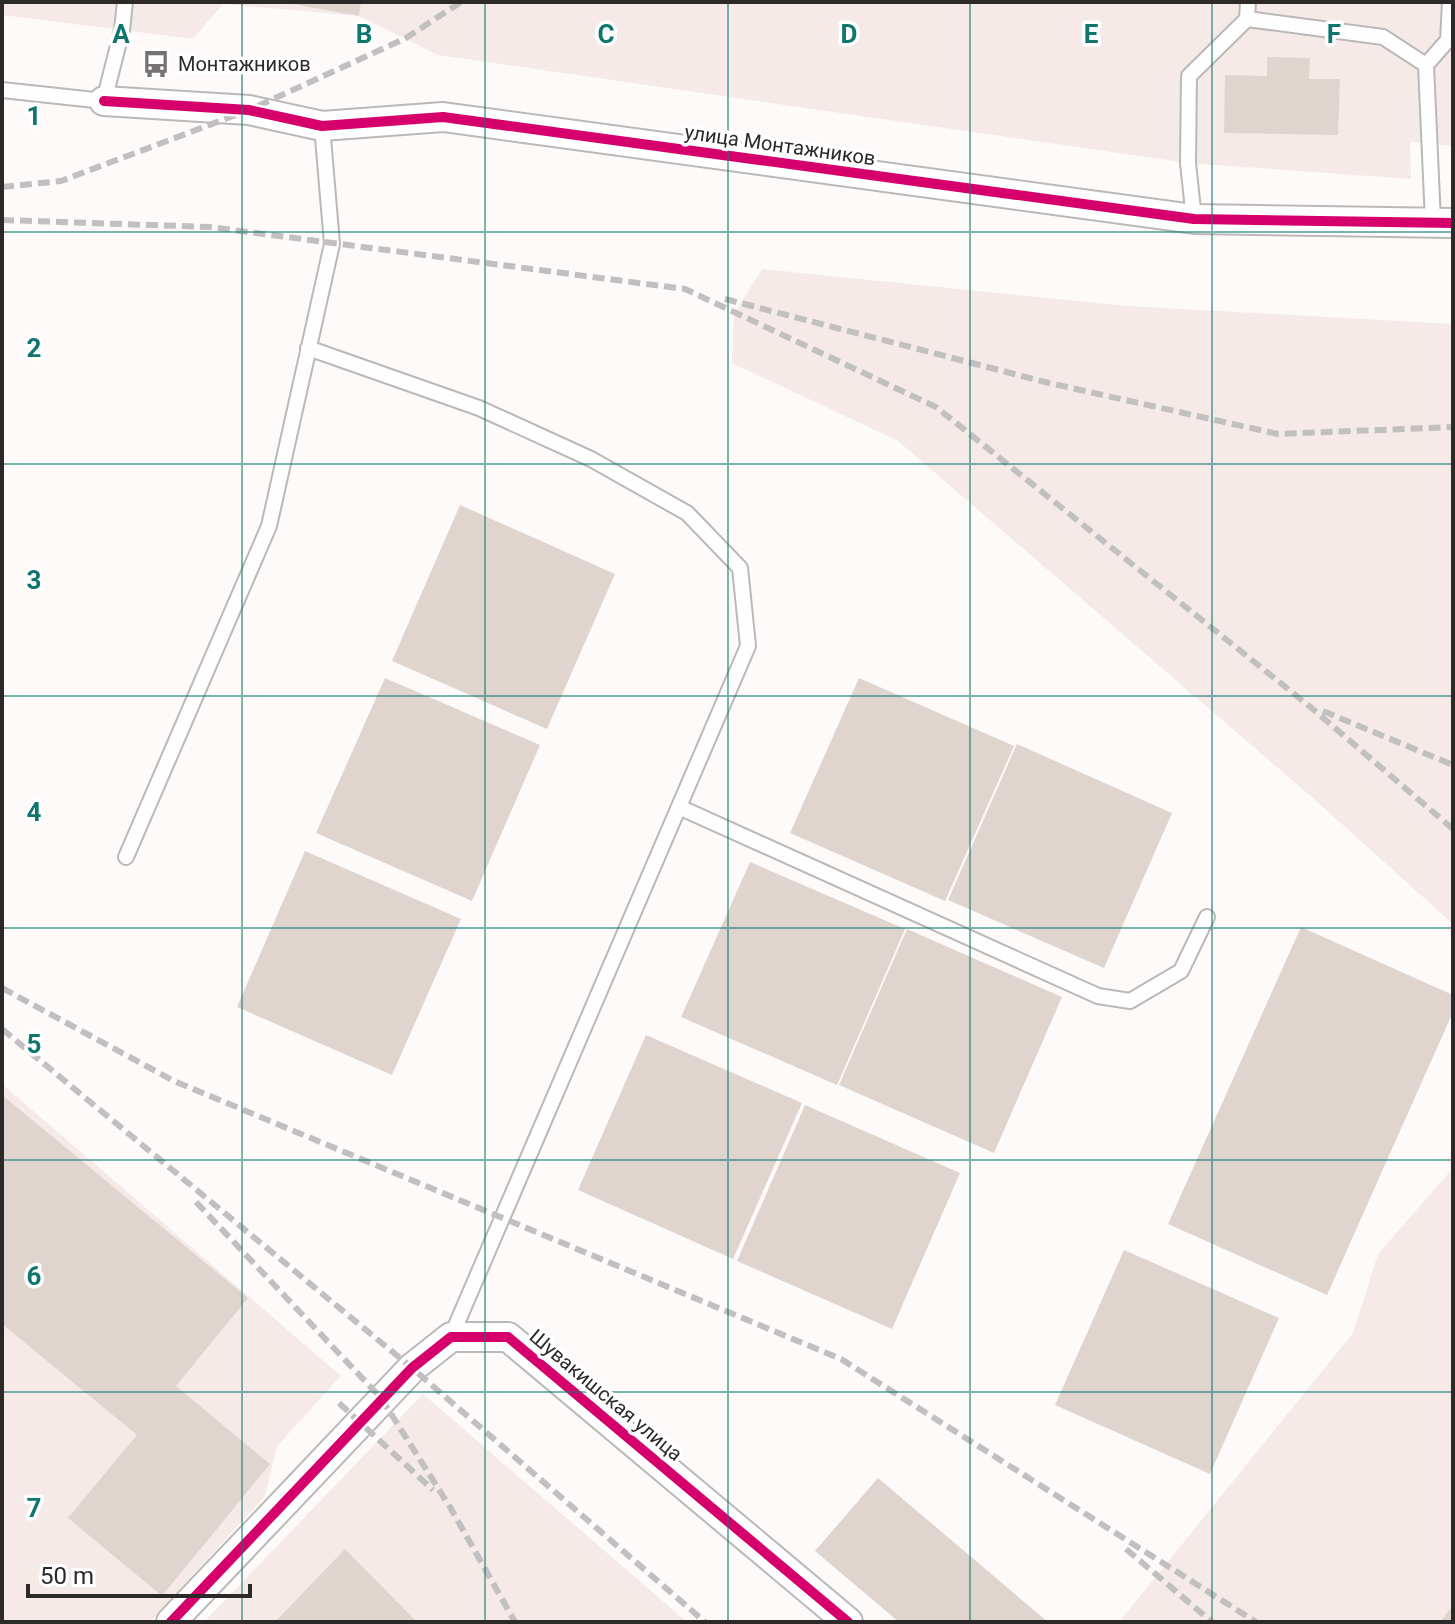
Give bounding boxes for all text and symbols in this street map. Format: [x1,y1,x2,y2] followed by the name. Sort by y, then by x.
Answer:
[112,19,130,49] text: A
[356,19,372,49] text: B
[597,19,615,49] text: C
[841,19,857,49] text: D
[1084,19,1099,49] text: E
[1327,19,1341,49] text: F
[141,49,171,79] bus stop icon: Монтажников
[178,52,311,76] place label: Монтажников
[27,101,41,131] text: 1
[683,120,877,170] street label: улица Монтажников
[27,333,41,363] text: 2
[27,565,41,595] text: 3
[27,797,42,827] text: 4
[27,1029,41,1059] text: 5
[27,1261,42,1291] text: 6
[525,1324,687,1466] street label: Шувакишская улица
[27,1493,41,1523] text: 7
[28,1548,250,1598] scale bar
[40,1562,94,1590] text: 50 m

